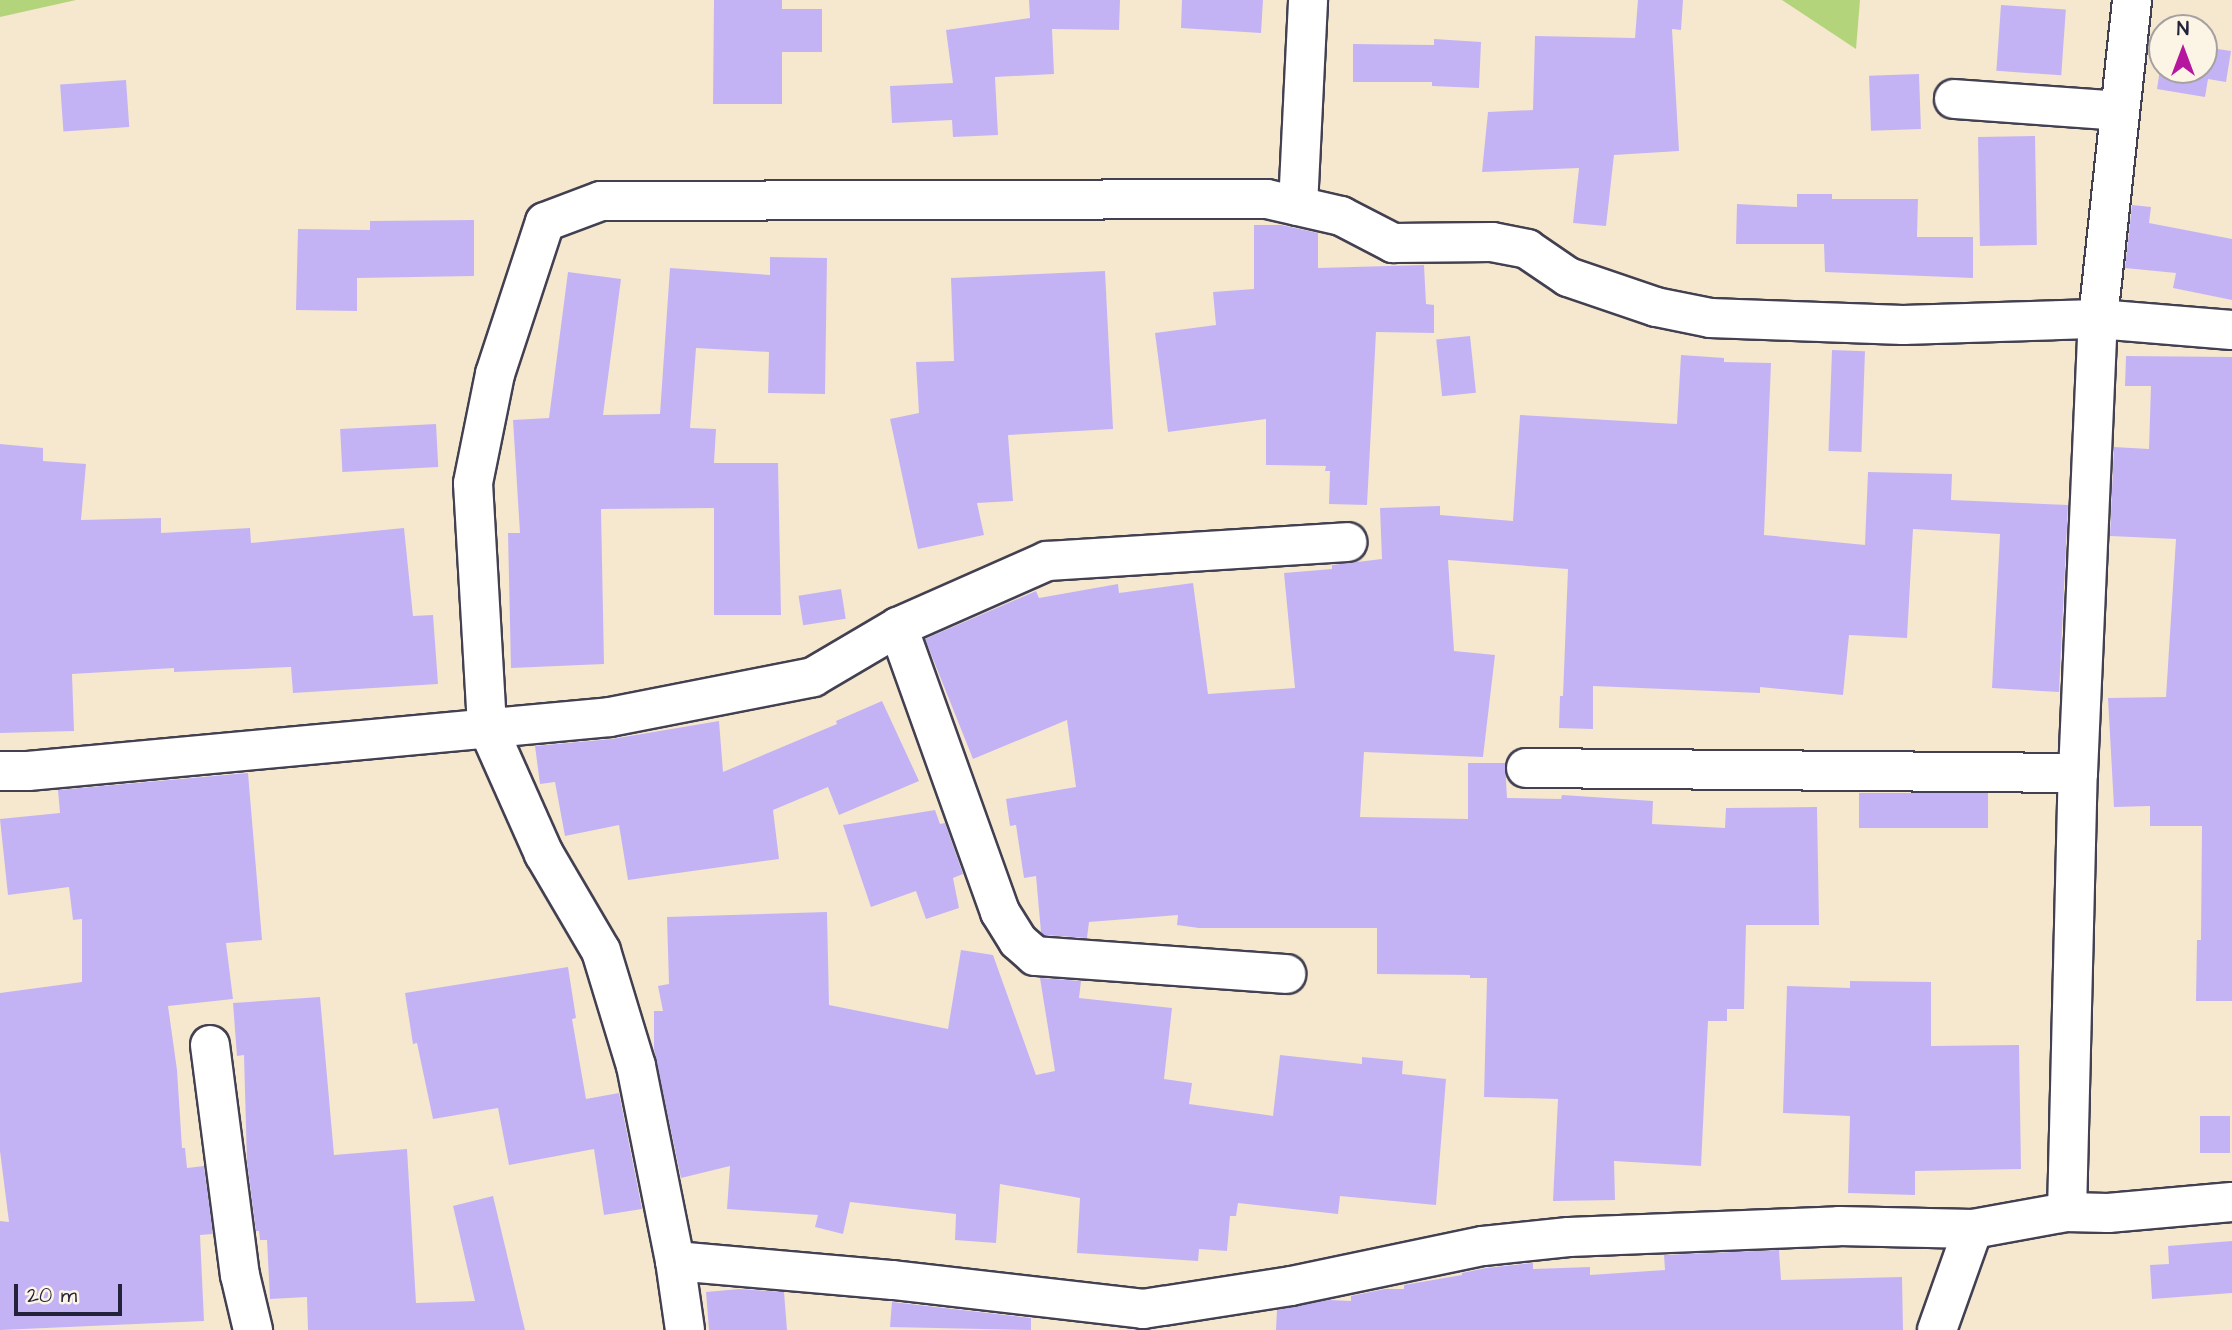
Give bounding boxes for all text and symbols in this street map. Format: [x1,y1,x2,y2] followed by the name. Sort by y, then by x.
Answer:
[2148,14,2218,84] north arrow
[2177,16,2189,43] text: N
[18,1270,126,1314] scale bar
[27,1281,77,1310] text: 20 m

